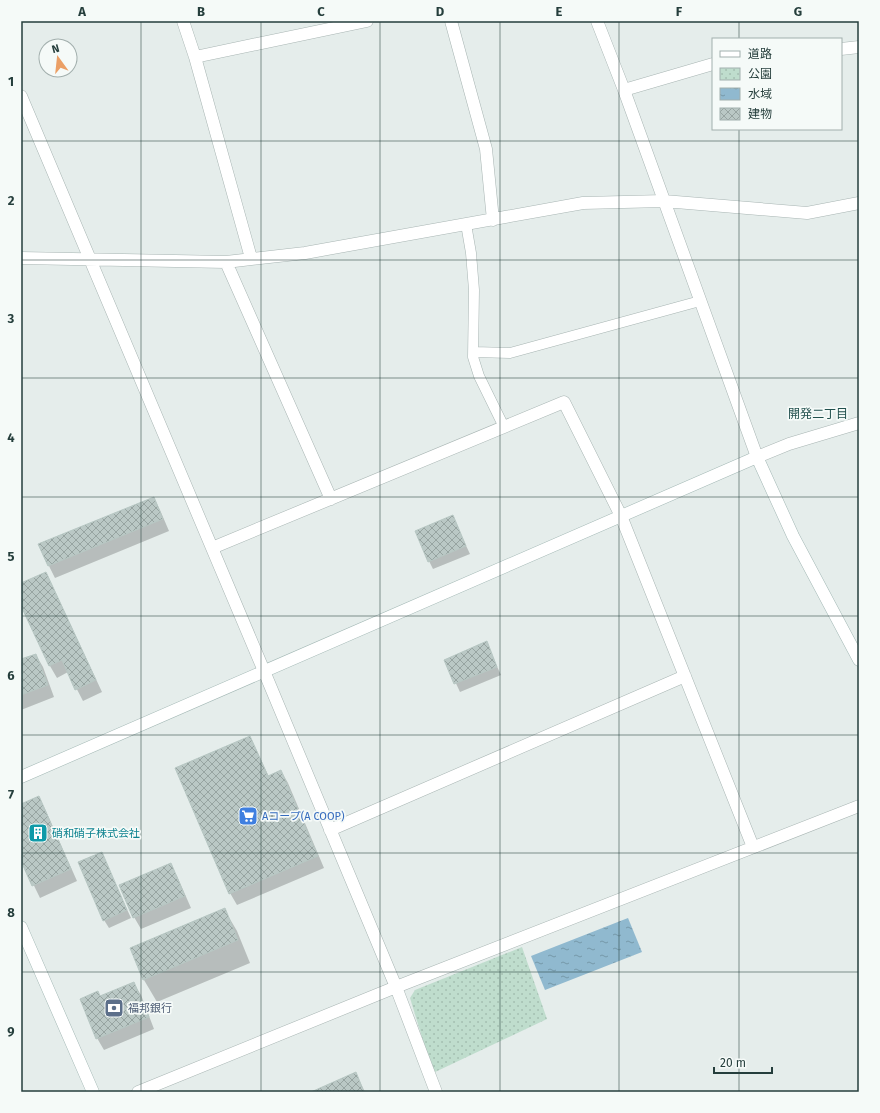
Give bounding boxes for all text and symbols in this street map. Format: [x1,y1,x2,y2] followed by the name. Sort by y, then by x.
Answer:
[77,4,86,19] text: A
[197,4,205,19] text: B
[317,4,325,19] text: C
[436,4,445,19] text: D
[556,4,563,19] text: E
[676,4,683,19] text: F
[794,4,802,19] text: G
[38,38,78,78] north arrow
[712,38,842,130] legend
[50,42,61,56] text: N
[748,47,772,61] text: 道路
[748,67,772,81] text: 公園
[8,74,14,89] text: 1
[748,87,772,101] text: 水域
[748,107,772,121] text: 建物
[8,193,15,208] text: 2
[7,311,15,326] text: 3
[788,407,848,421] district label: 開発二丁目
[7,430,15,445] text: 4
[8,549,15,564] text: 5
[7,668,15,683] text: 6
[8,787,14,802] text: 7
[237,805,259,827] supermarket icon: Aコープ(A COOP)
[262,810,345,823] place label: Aコープ(A COOP)
[27,822,49,844] building icon: 硝和硝子株式会社
[52,827,140,840] place label: 硝和硝子株式会社
[7,905,15,920] text: 8
[103,997,125,1019] bank icon: 福邦銀行
[128,1002,172,1015] place label: 福邦銀行
[7,1024,15,1039] text: 9
[714,1049,772,1075] scale bar
[720,1056,746,1070] text: 20 m

